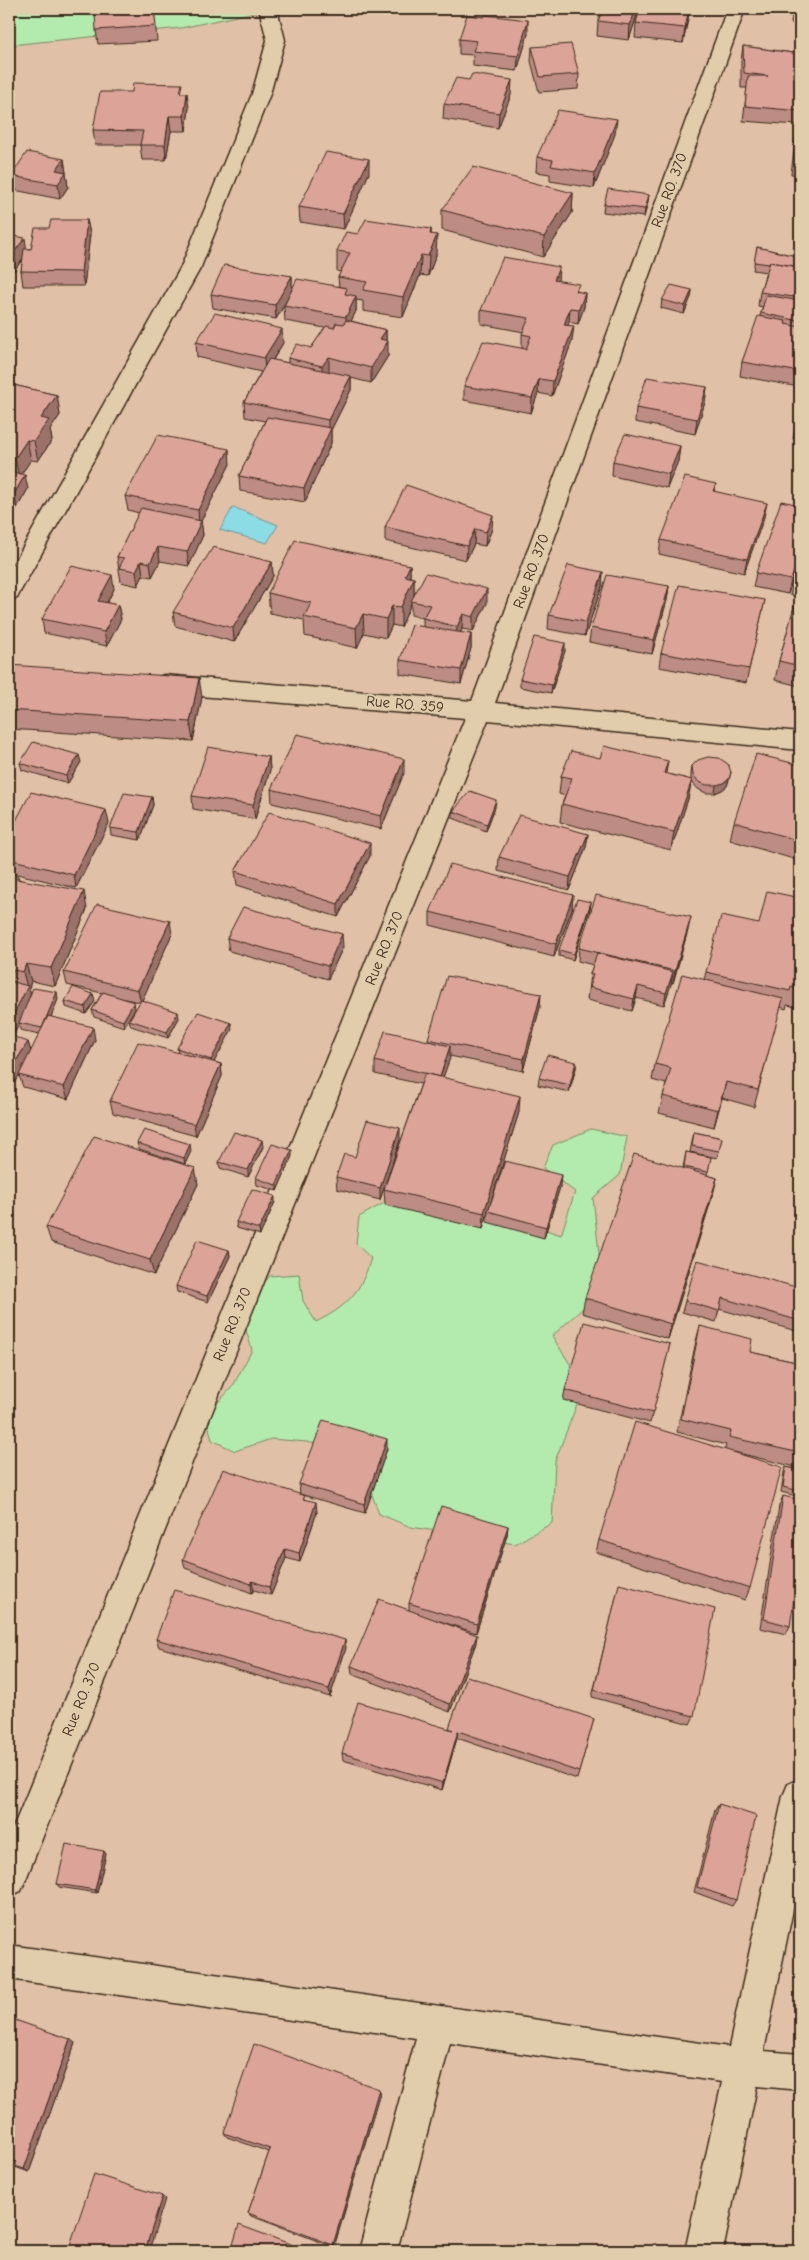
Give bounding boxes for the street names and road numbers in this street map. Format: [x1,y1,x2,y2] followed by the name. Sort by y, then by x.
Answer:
[647,150,691,230] street label: Rue RO. 370
[509,531,553,611] street label: Rue RO. 370
[365,692,445,716] street label: Rue RO. 359
[361,908,407,988] street label: Rue RO. 370
[209,1284,255,1364] street label: Rue RO. 370
[58,1659,104,1739] street label: Rue RO. 370

